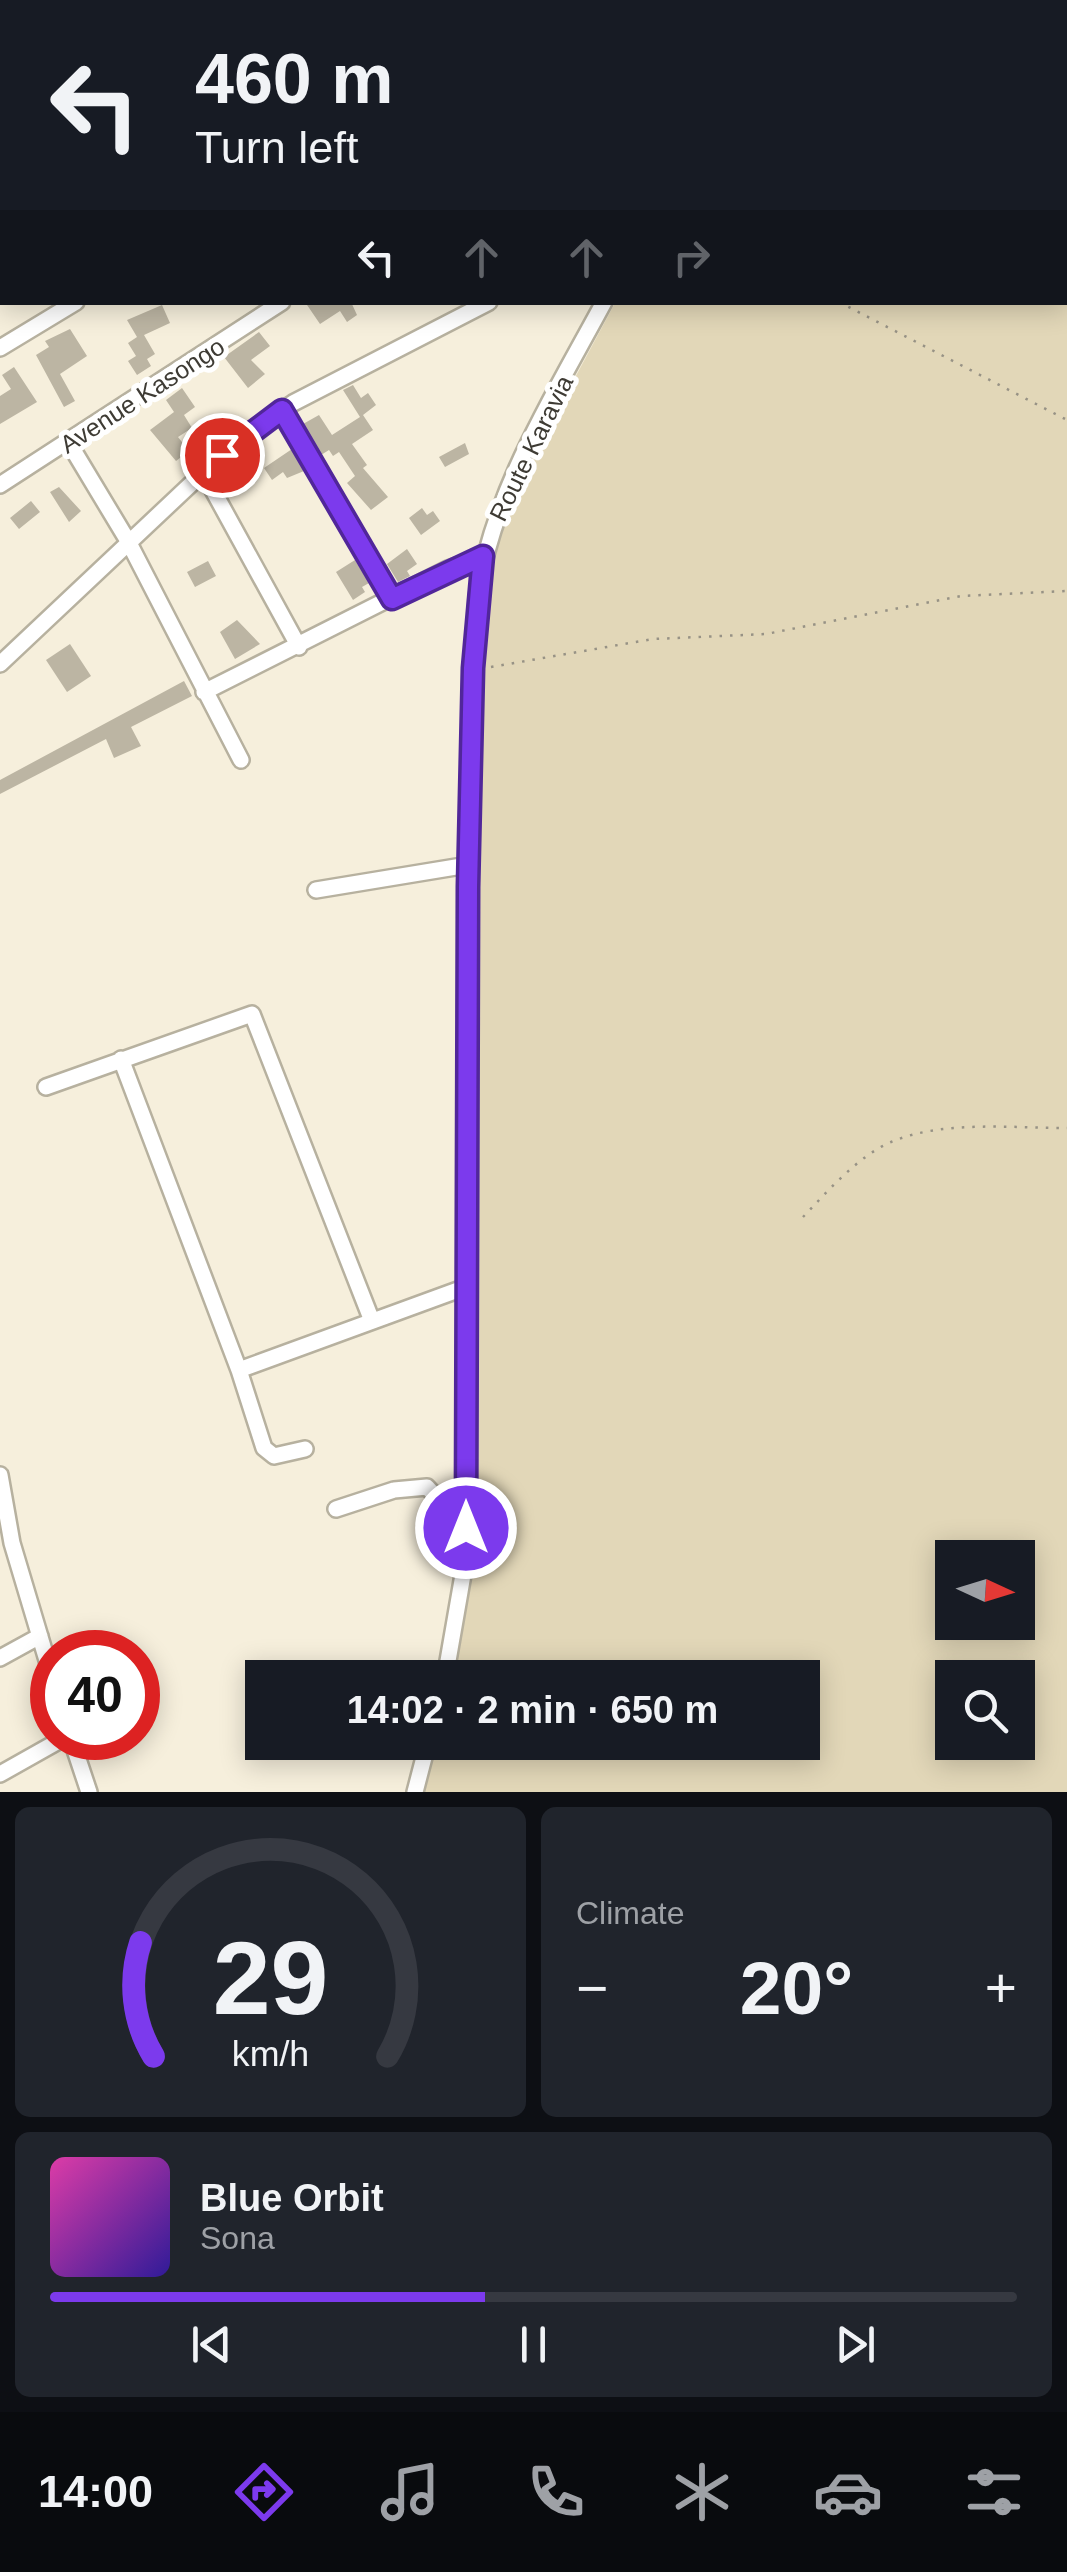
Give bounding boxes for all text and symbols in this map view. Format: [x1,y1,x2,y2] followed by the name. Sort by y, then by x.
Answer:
[30,40,160,170] icon: left
[195,40,393,118] text: 460 m
[195,122,358,173] text: Turn left
[349,230,404,285] icon: left
[454,230,509,285] icon: ahead
[559,230,614,285] icon: ahead
[664,230,719,285] icon: right
[55,332,229,458] street label: Avenue Kasongo
[484,371,578,525] street label: Route Karavia
[180,413,265,498] pin
[195,428,250,483] icon: arrive
[414,1476,518,1580] position arrow
[935,1540,1035,1640] north arrow
[935,1540,1035,1760] map controls
[30,1630,160,1760] speed limit sign: 40
[935,1660,1035,1760] button: search
[347,1689,718,1731] text: 14:02 · 2 min · 650 m
[576,1895,684,1931] text: Climate
[213,1920,328,2036] text: 29
[740,1946,853,2030] text: 20°
[576,1957,608,2019] text: −
[985,1957,1017,2019] text: +
[232,2034,309,2074] text: km/h
[200,2177,384,2219] text: Blue Orbit
[200,2220,275,2256] text: Sona
[184,2317,239,2372] icon: previous
[506,2317,561,2372] icon: pause
[828,2317,883,2372] icon: next
[229,2457,299,2527] icon: directions
[375,2457,445,2527] icon: music
[521,2457,591,2527] icon: phone
[667,2457,737,2527] icon: climate
[813,2457,883,2527] icon: car
[959,2457,1029,2527] icon: filters
[38,2466,153,2517] text: 14:00

